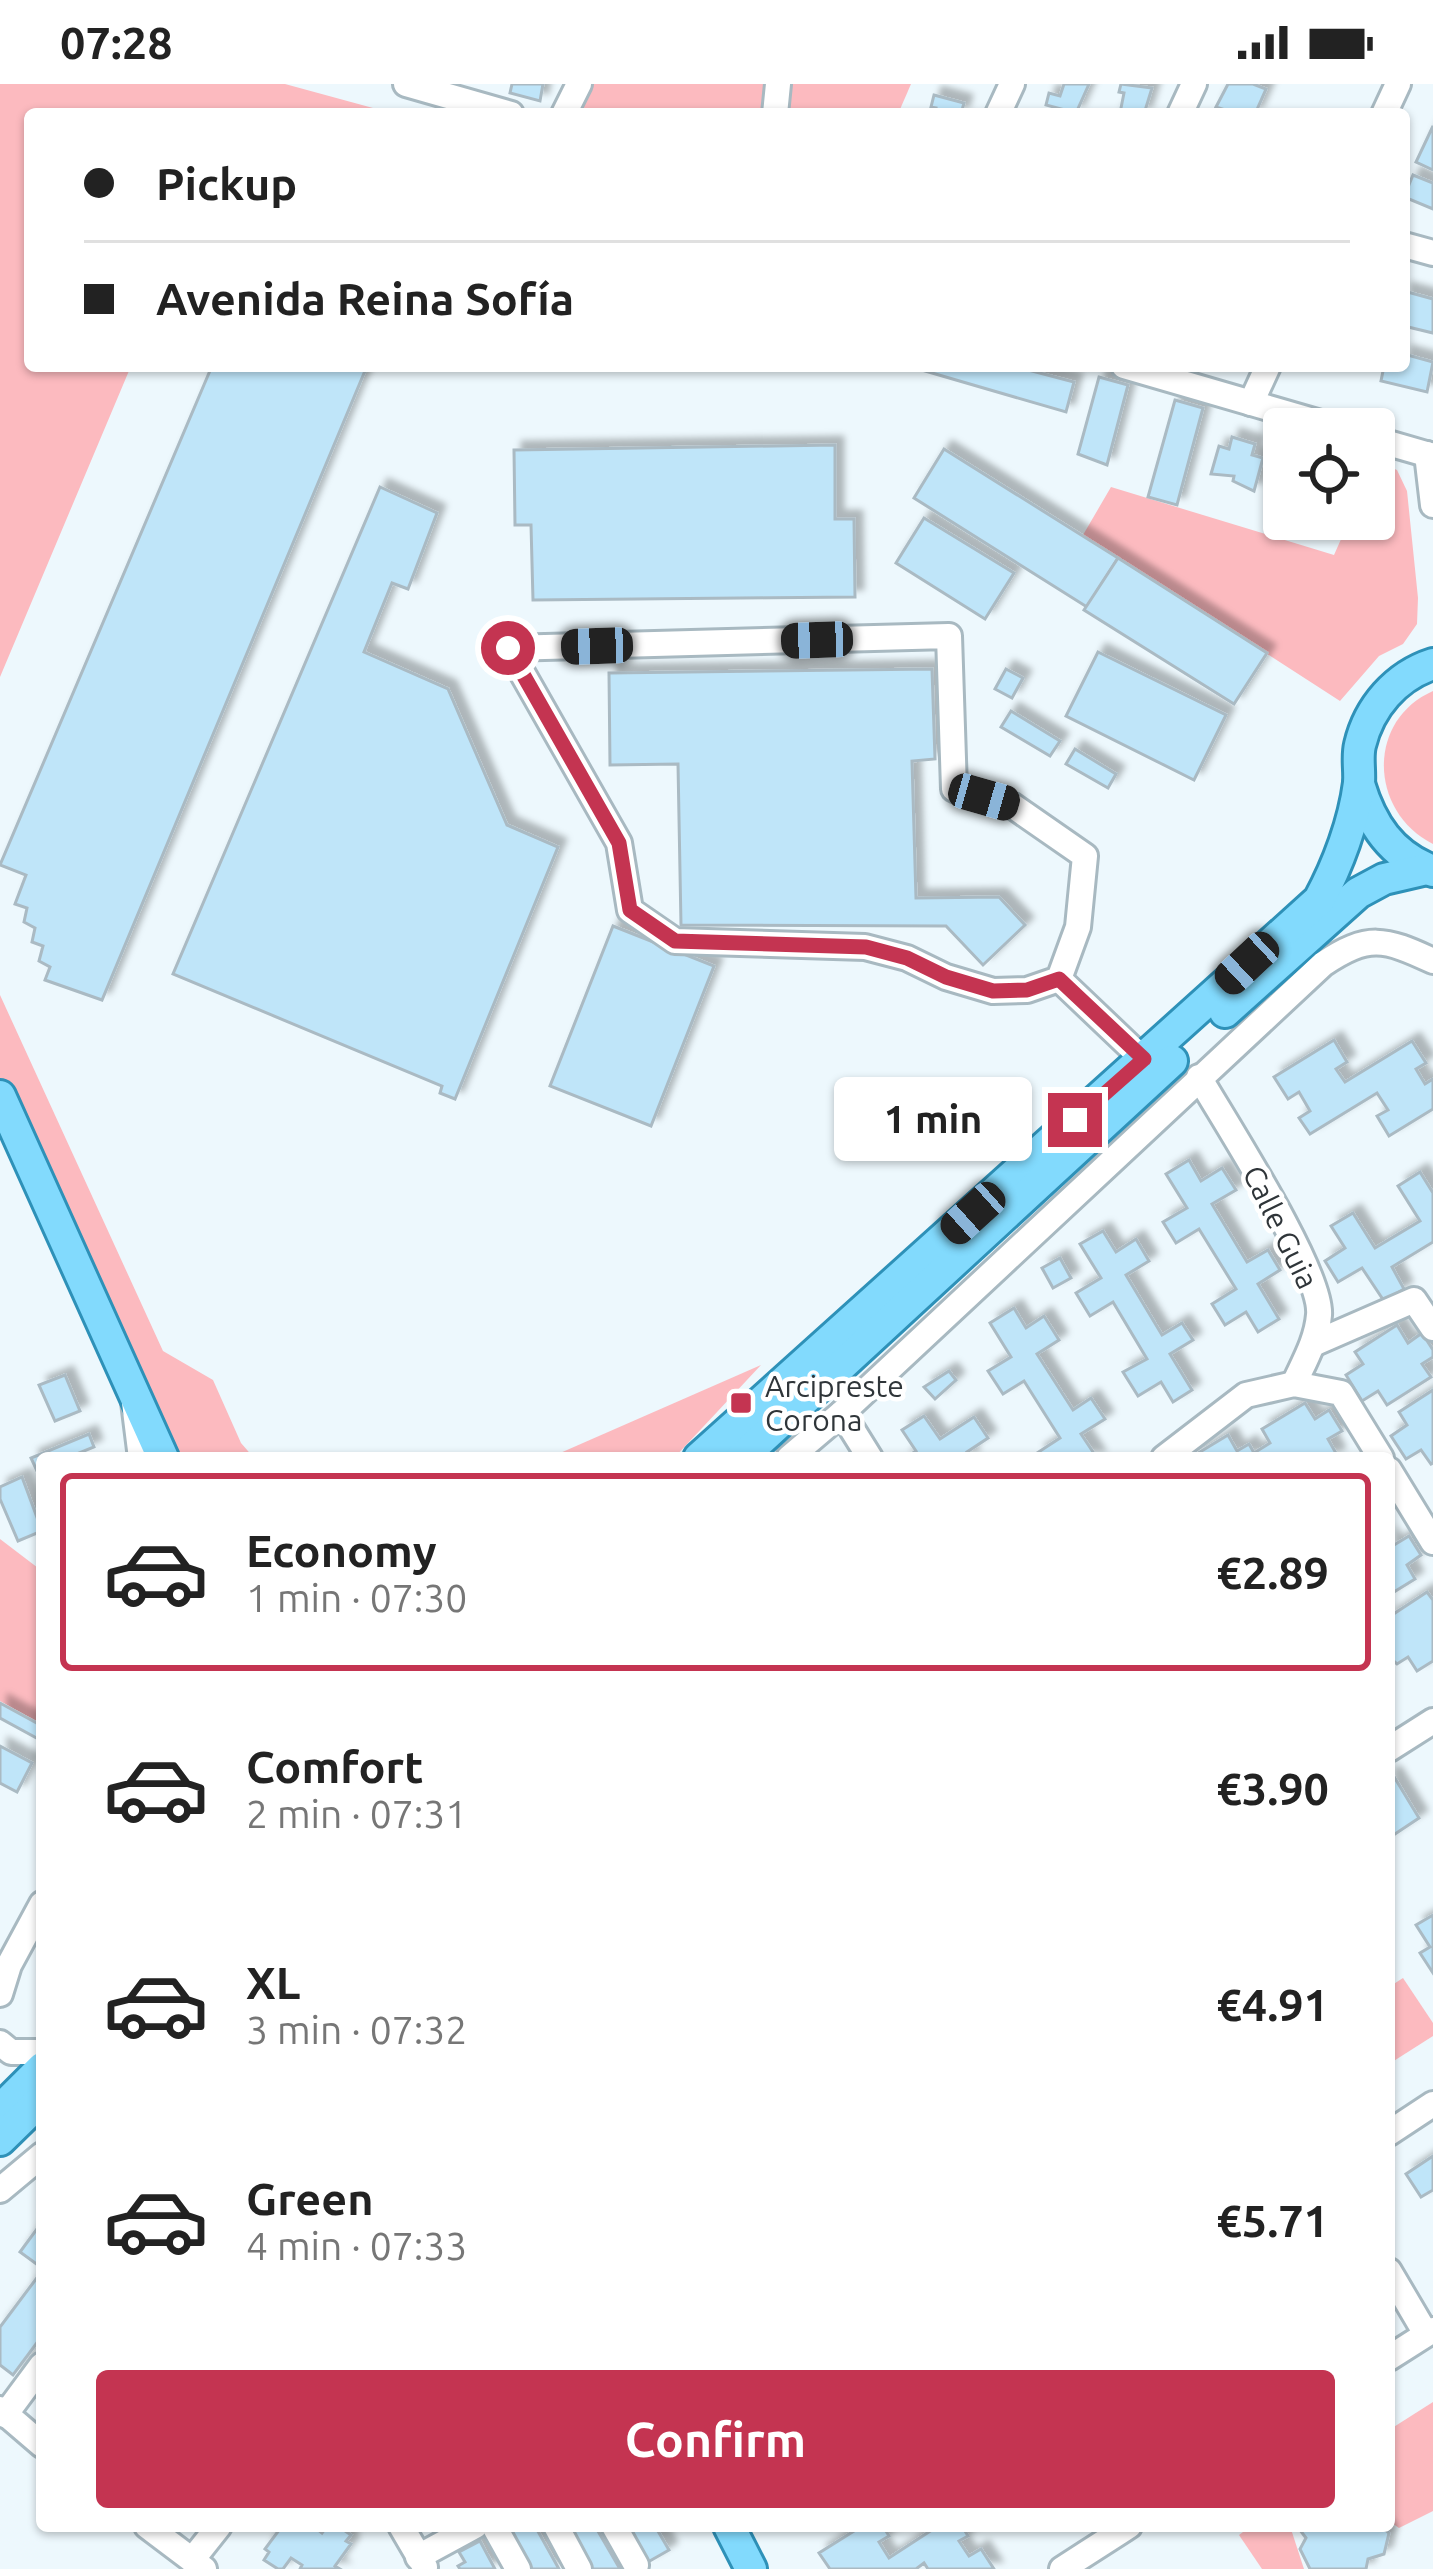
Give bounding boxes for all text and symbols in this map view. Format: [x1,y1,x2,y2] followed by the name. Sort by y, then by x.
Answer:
[60,17,173,68] text: 07:28
[156,158,297,209] text: Pickup
[156,273,574,324] text: Avenida Reina Sofía
[1263,408,1395,540] map controls
[1263,408,1395,540] button: locate
[481,621,535,675] route start
[780,621,854,659] car
[560,627,634,665] car
[944,770,1024,824] car
[1208,925,1286,1001] car
[835,1078,1033,1162] callout: 1 min
[1048,1093,1102,1147] route end
[884,1097,982,1140] text: 1 min
[1237,1160,1325,1294] street label: Calle Guia
[934,1176,1012,1250] car
[765,1369,904,1437] place label: Arcipreste Corona
[728,1390,754,1416] marker: Arcipreste Corona
[102,1518,210,1626] icon: car
[246,1525,437,1576] text: Economy
[1216,1547,1329,1598] text: €2.89
[246,1576,467,1619] text: 1 min · 07:30
[102,1734,210,1842] icon: car
[246,1741,423,1792] text: Comfort
[1216,1763,1329,1814] text: €3.90
[246,1792,467,1835] text: 2 min · 07:31
[102,1950,210,2058] icon: car
[246,1957,300,2008] text: XL
[1216,1979,1329,2030] text: €4.91
[246,2008,467,2051] text: 3 min · 07:32
[102,2166,210,2274] icon: car
[246,2173,373,2224] text: Green
[1216,2195,1329,2246] text: €5.71
[246,2224,467,2267] text: 4 min · 07:33
[96,2370,1335,2508] button: Confirm

